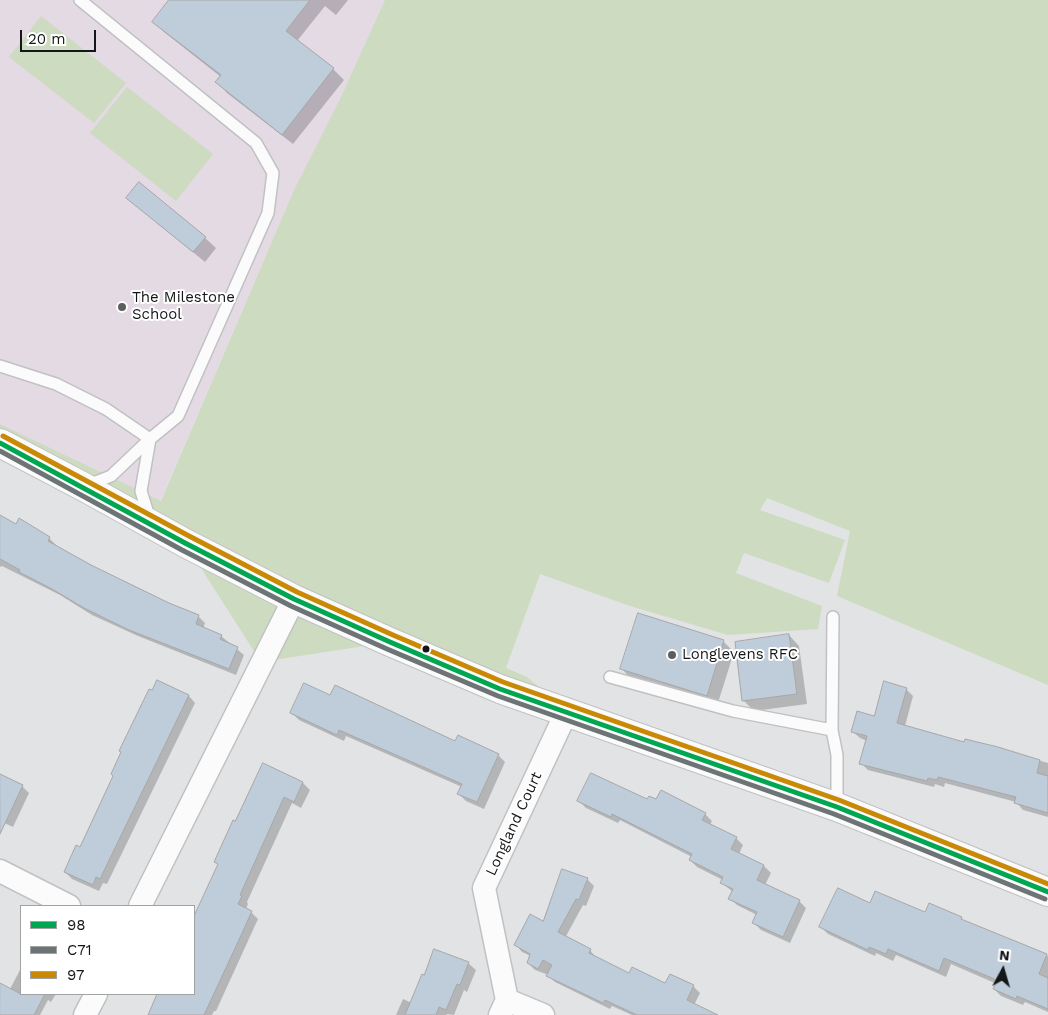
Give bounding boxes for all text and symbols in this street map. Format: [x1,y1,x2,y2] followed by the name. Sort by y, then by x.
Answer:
[22,20,99,52] scale bar
[28,30,66,48] text: 20 m
[132,289,235,324] place label: The Milestone School
[116,301,128,313] marker: The Milestone School
[421,644,431,654] unlabelled marker
[682,646,798,664] place label: Longlevens RFC
[666,649,678,661] marker: Longlevens RFC
[482,769,546,879] street label: Longland Court
[20,905,195,995] legend
[67,916,86,934] text: 98
[67,941,92,959] text: C71
[978,945,1028,995] north arrow
[999,947,1011,964] text: N
[67,966,84,984] text: 97

